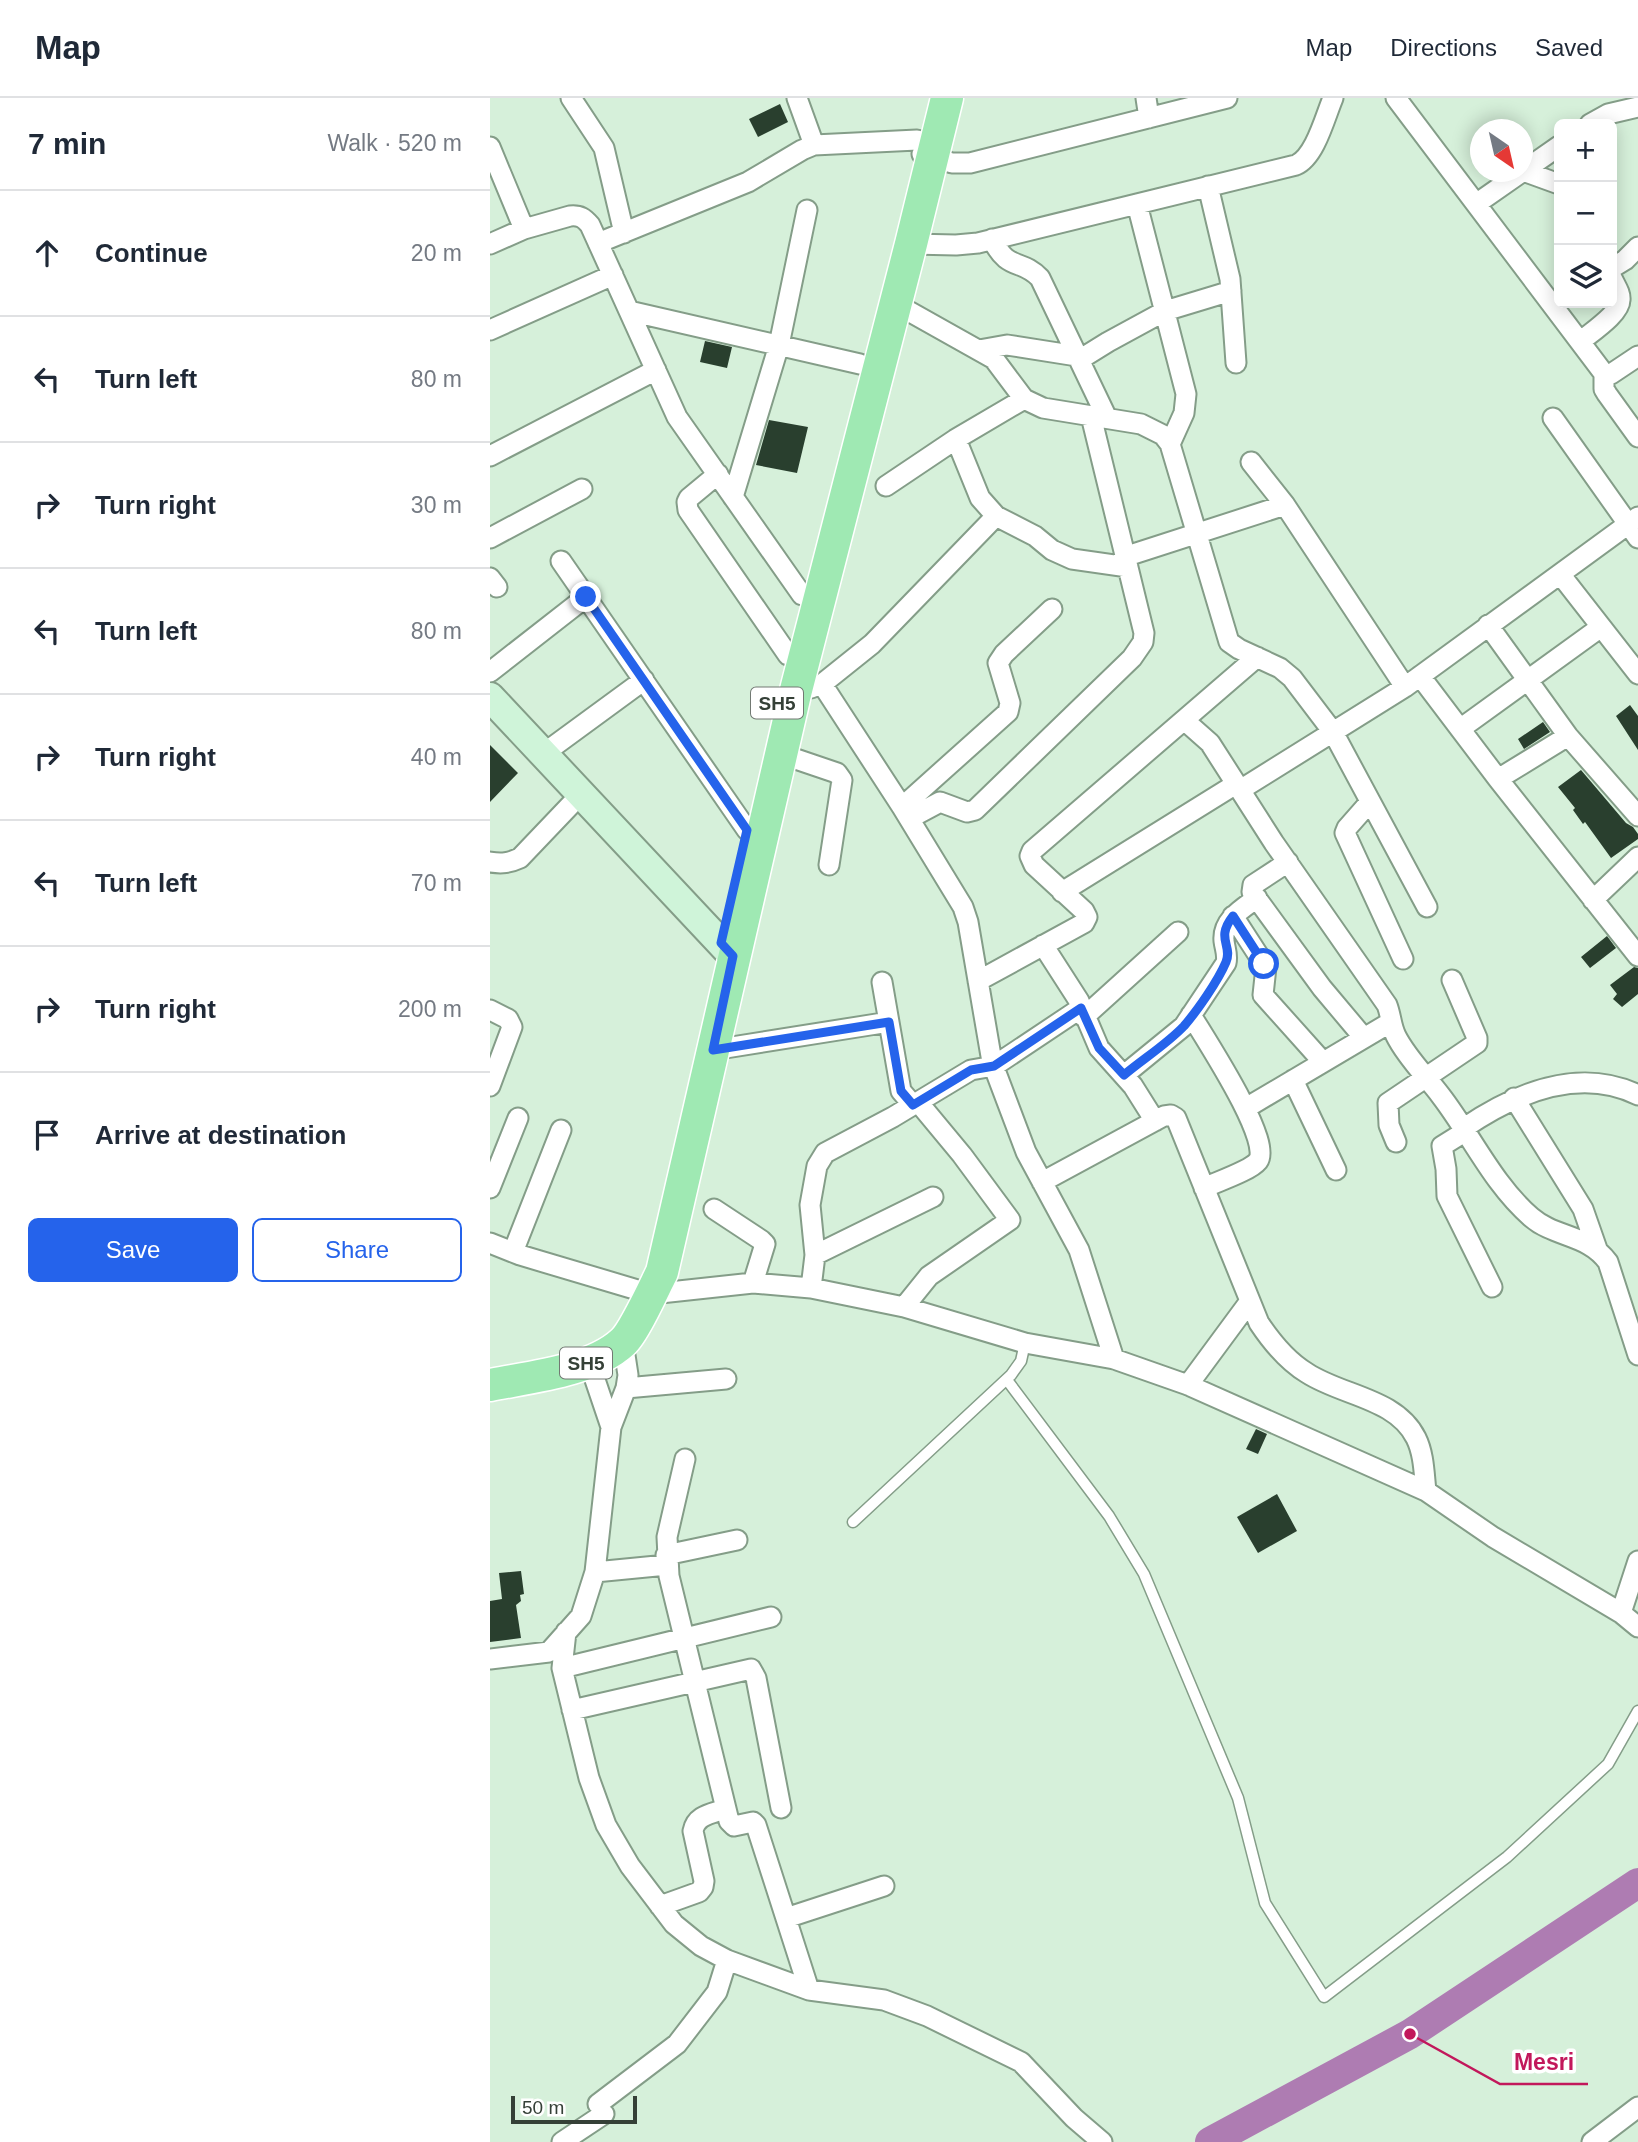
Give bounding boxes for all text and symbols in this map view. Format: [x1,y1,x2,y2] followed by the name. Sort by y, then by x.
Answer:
[35,29,101,66] text: Map
[1306,34,1352,61] text: Map
[1390,34,1497,61] text: Directions
[1535,34,1603,61] text: Saved
[1470,119,1533,182] north arrow
[1554,119,1617,308] map controls
[1554,119,1617,182] button: +
[28,127,106,160] text: 7 min
[327,130,462,156] text: Walk · 520 m
[1554,182,1617,245] button: −
[28,234,66,272] icon: ahead
[95,238,208,268] text: Continue
[411,240,462,266] text: 20 m
[1554,245,1617,308] button: layers
[28,360,66,398] icon: left
[95,364,197,394] text: Turn left
[411,366,462,392] text: 80 m
[28,486,66,524] icon: right
[95,490,216,520] text: Turn right
[411,492,462,518] text: 30 m
[570,581,601,612] route end
[28,612,66,650] icon: left
[95,616,197,646] text: Turn left
[411,618,462,644] text: 80 m
[751,688,803,718] road number: SH5
[28,738,66,776] icon: right
[95,742,216,772] text: Turn right
[411,744,462,770] text: 40 m
[28,864,66,902] icon: left
[95,868,197,898] text: Turn left
[411,870,462,896] text: 70 m
[1248,948,1279,979] route start
[28,990,66,1028] icon: right
[95,994,216,1024] text: Turn right
[398,996,462,1022] text: 200 m
[28,1116,66,1154] icon: arrive
[95,1120,346,1150] text: Arrive at destination
[28,1218,238,1282] button: Save
[252,1218,462,1282] button: Share
[560,1348,612,1378] road number: SH5
[1500,2040,1588,2084] callout: Mesri
[1514,2049,1574,2075] text: Mesri
[511,2093,637,2125] scale bar
[522,2097,564,2118] text: 50 m

